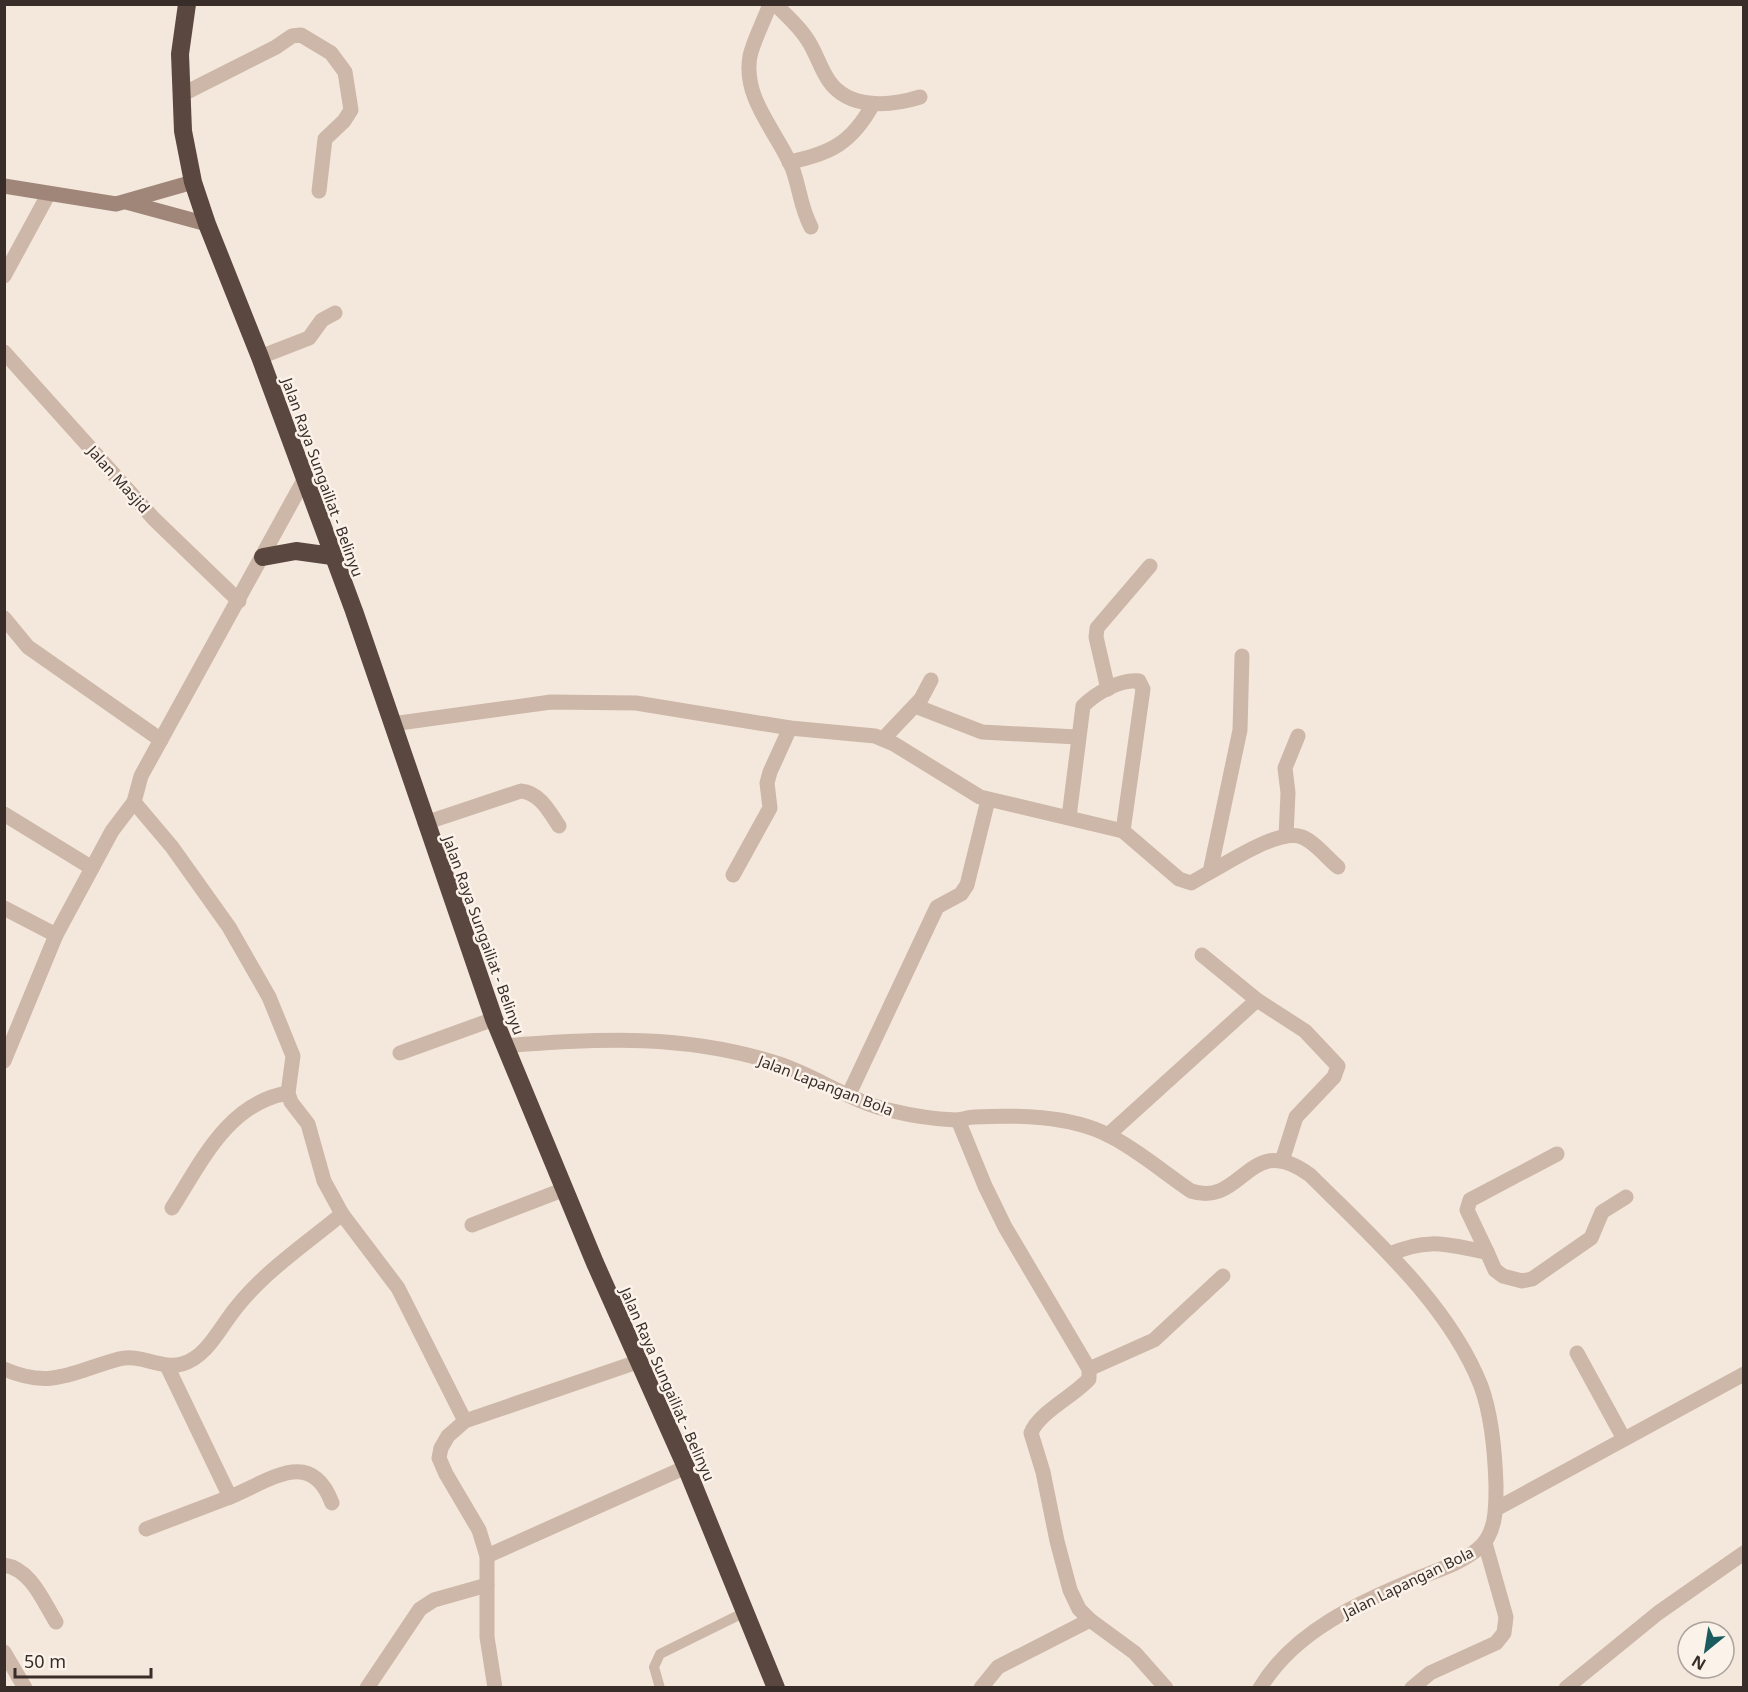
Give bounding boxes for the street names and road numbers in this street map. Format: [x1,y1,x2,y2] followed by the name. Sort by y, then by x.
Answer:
[277,373,368,579] street label: Jalan Raya Sungailiat - Belinyu
[82,440,155,517] street label: Jalan Masjid
[438,831,529,1037] street label: Jalan Raya Sungailiat - Belinyu
[754,1049,896,1120] street label: Jalan Lapangan Bola
[615,1282,720,1484] street label: Jalan Raya Sungailiat - Belinyu
[1338,1542,1477,1623] street label: Jalan Lapangan Bola

